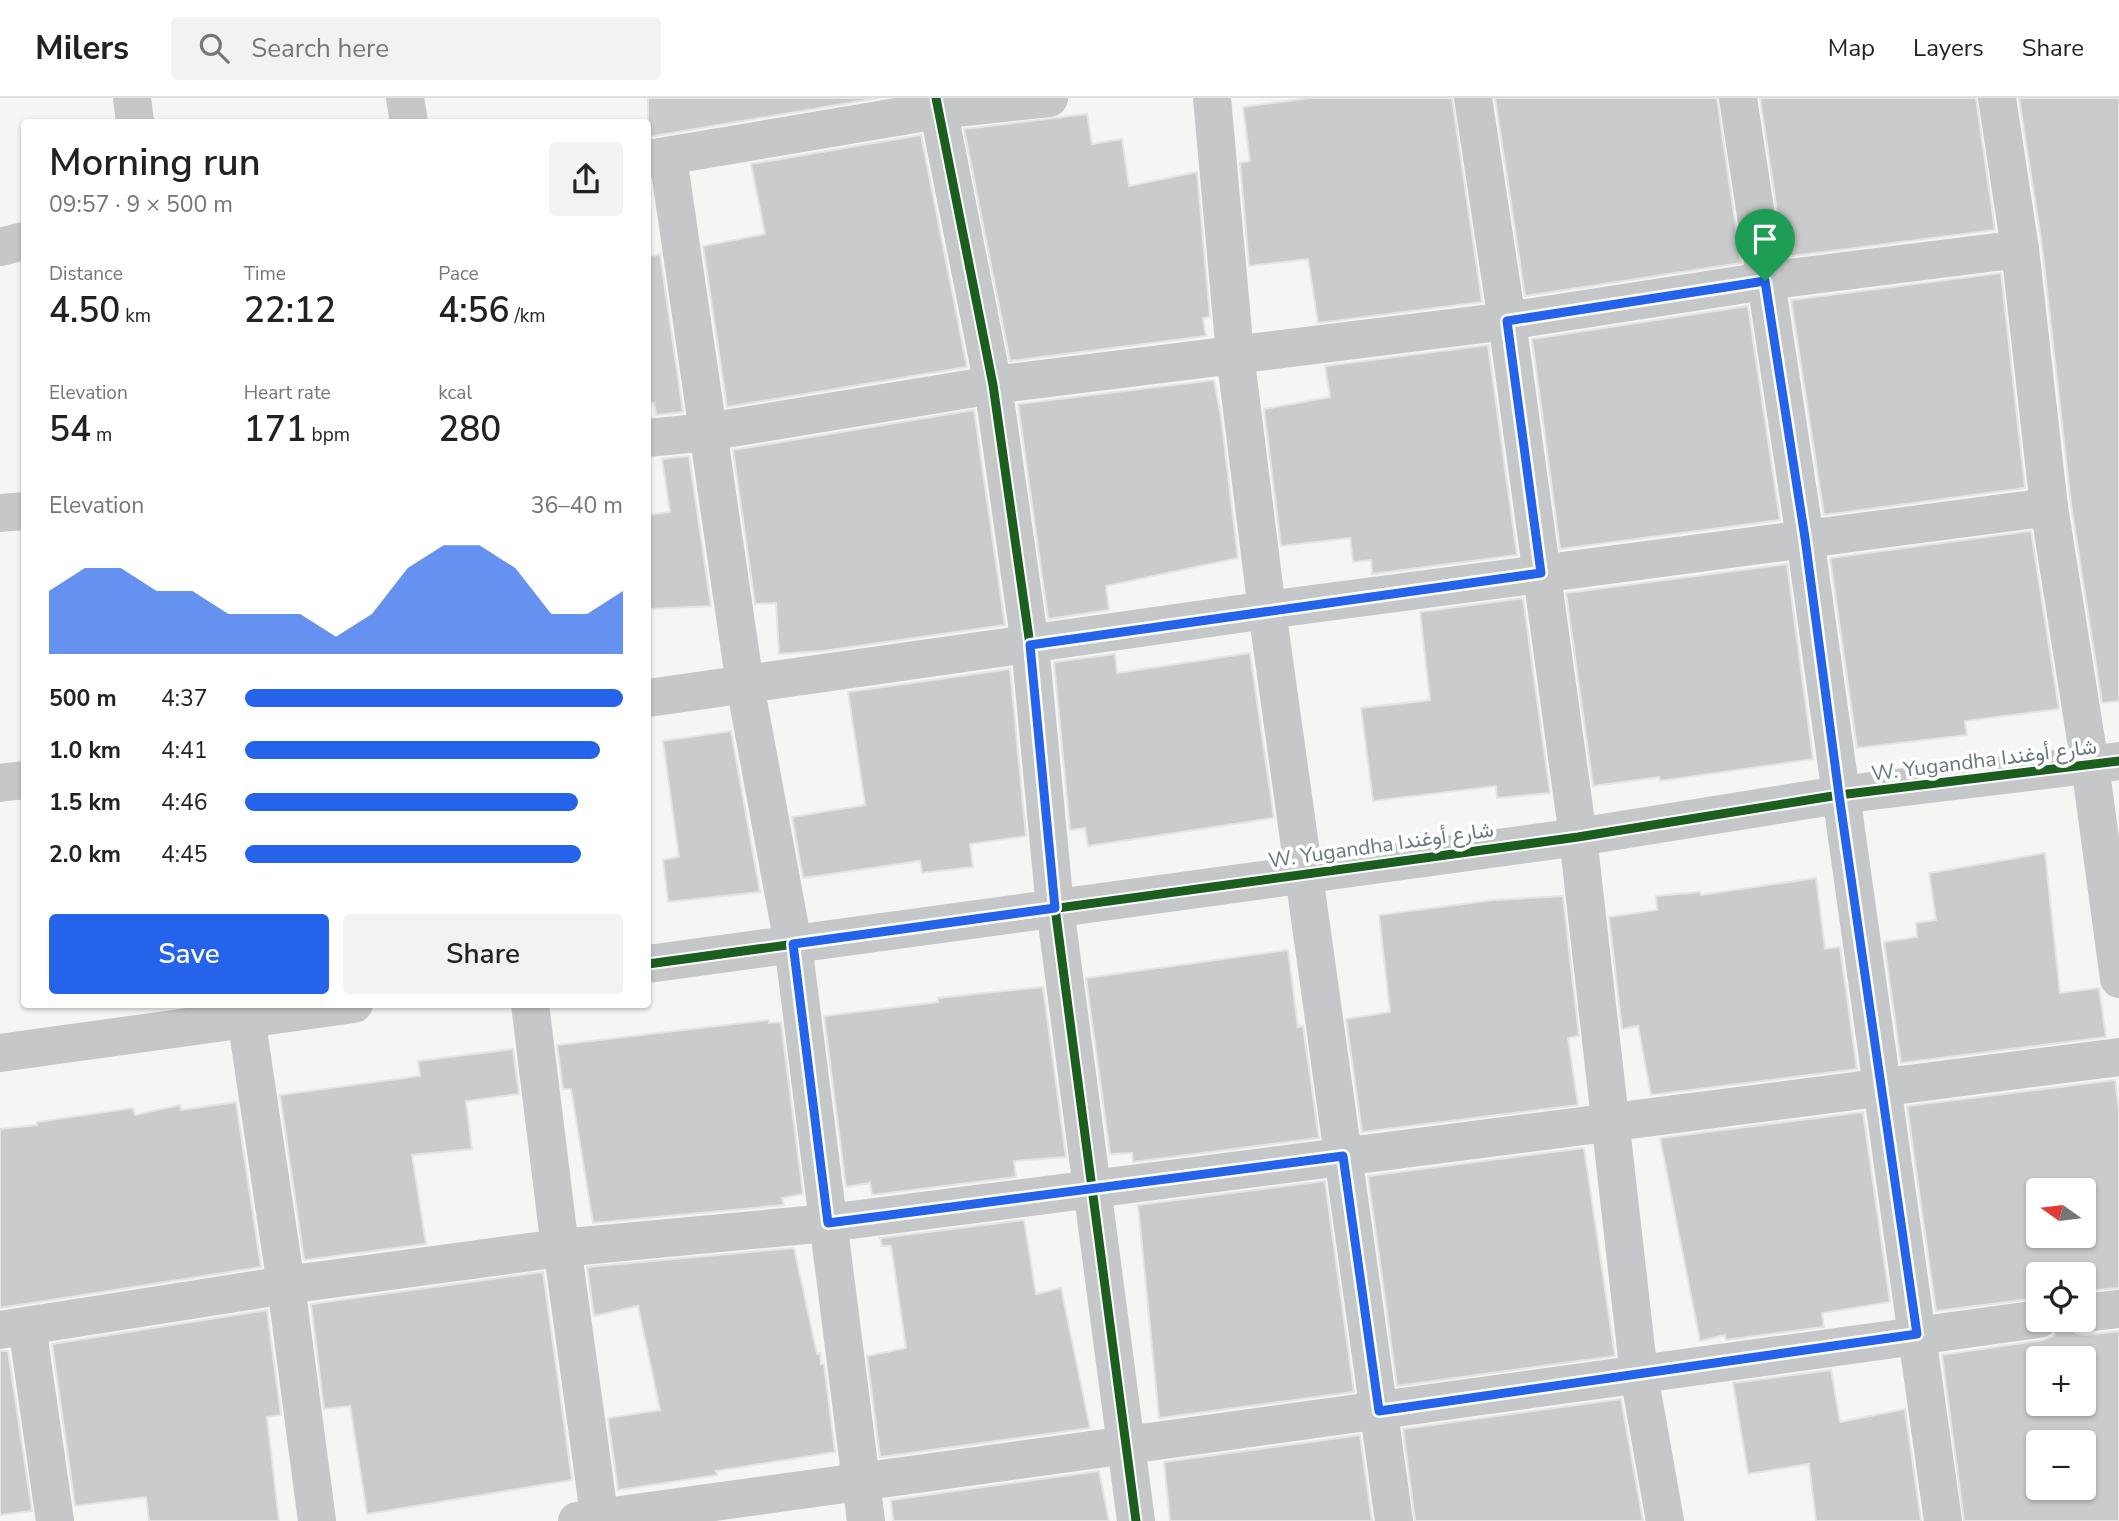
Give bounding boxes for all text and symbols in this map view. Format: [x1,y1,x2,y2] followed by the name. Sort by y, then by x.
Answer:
[171,17,661,80] search box
[35,26,129,71] text: Milers
[195,29,233,67] icon: search
[251,31,389,66] text: Search here
[1828,32,1875,64] text: Map
[1913,32,1984,64] text: Layers
[2022,32,2084,64] text: Share
[49,137,261,188] text: Morning run
[549,142,623,216] button: share
[49,189,233,220] text: 09:57 · 9 × 500 m
[1735,209,1795,281] pin
[1746,220,1784,258] icon: arrive
[49,261,123,287] text: Distance
[244,261,286,287] text: Time
[438,261,479,287] text: Pace
[49,287,120,334] text: 4.50
[244,287,336,334] text: 22:12
[438,287,510,334] text: 4:56
[120,303,151,329] text: km
[510,303,546,329] text: /km
[49,380,128,406] text: Elevation
[244,380,331,406] text: Heart rate
[438,380,472,406] text: kcal
[49,406,91,453] text: 54
[244,406,307,453] text: 171
[438,406,501,453] text: 280
[91,422,112,448] text: m
[307,422,350,448] text: bpm
[49,490,144,521] text: Elevation
[531,490,623,521] text: 36–40 m
[49,683,117,714] text: 500 m
[161,683,208,714] text: 4:37
[1870,732,2098,788] street label: W. Yugandha شارع أوغندا
[49,735,121,766] text: 1.0 km
[161,735,208,766] text: 4:41
[49,787,121,818] text: 1.5 km
[161,787,208,818] text: 4:46
[1267,815,1495,875] street label: W. Yugandha شارع أوغندا
[49,839,121,870] text: 2.0 km
[161,839,208,870] text: 4:45
[49,914,329,994] button: Save
[343,914,623,994] button: Share
[2026,1178,2096,1248] north arrow
[2026,1178,2096,1500] map controls
[2026,1262,2096,1332] button: locate
[2026,1346,2096,1416] button: +
[2026,1430,2096,1500] button: −

